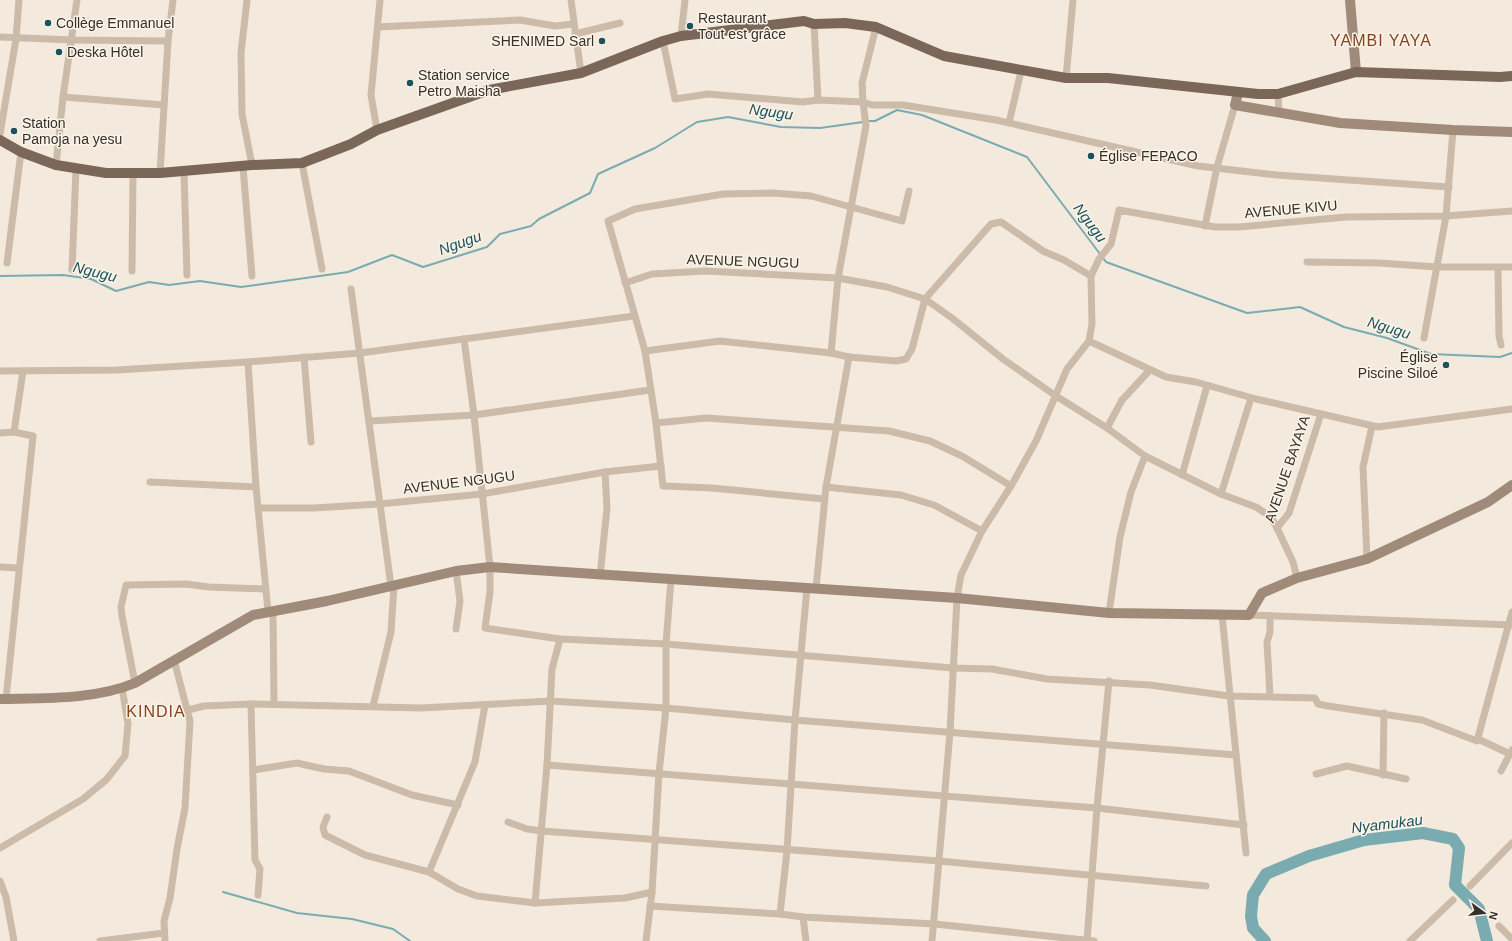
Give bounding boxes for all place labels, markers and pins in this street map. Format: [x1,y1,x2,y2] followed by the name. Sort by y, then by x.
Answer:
[698,10,786,42] place label: Restaurant Tout est grâce
[56,15,174,31] place label: Collège Emmanuel
[43,18,53,28] marker: Collège Emmanuel
[685,21,695,31] marker: Restaurant Tout est grâce
[491,33,594,49] place label: SHENIMED Sarl
[597,36,607,46] marker: SHENIMED Sarl
[67,44,143,60] place label: Deska Hôtel
[54,47,64,57] marker: Deska Hôtel
[418,67,510,99] place label: Station service Petro Maisha
[405,78,415,88] marker: Station service Petro Maisha
[22,115,122,147] place label: Station Pamoja na yesu
[9,126,19,136] marker: Station Pamoja na yesu
[1099,148,1198,164] place label: Église FEPACO
[1086,151,1096,161] marker: Église FEPACO
[1358,349,1438,381] place label: Église Piscine Siloé
[1441,360,1451,370] marker: Église Piscine Siloé

